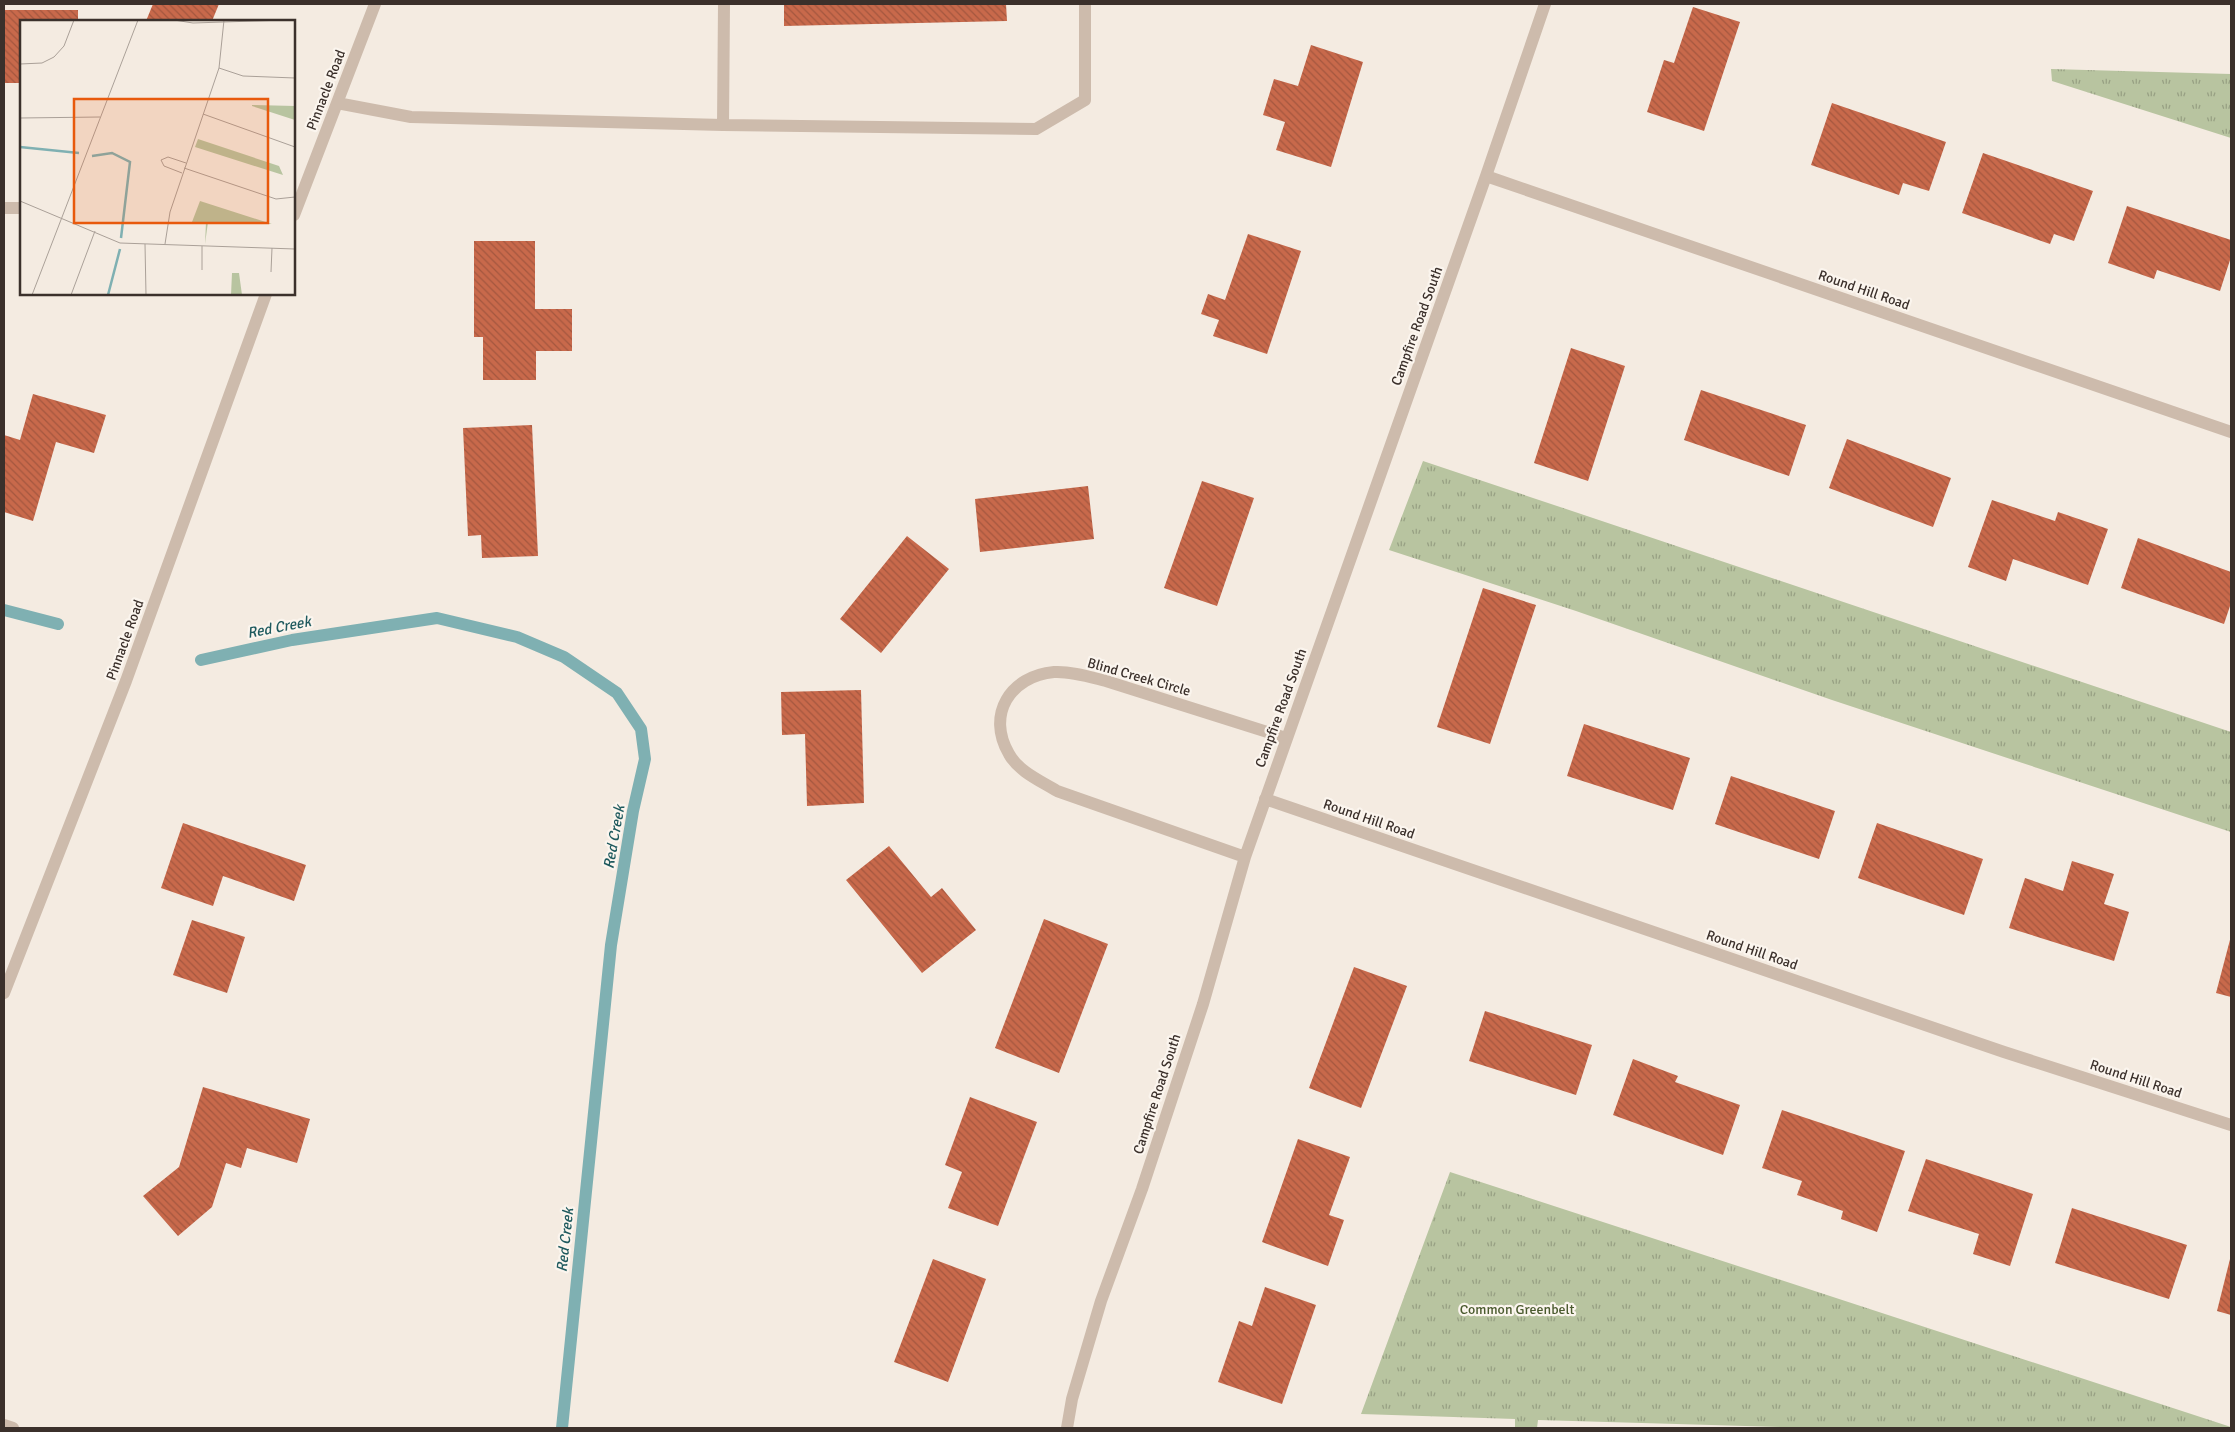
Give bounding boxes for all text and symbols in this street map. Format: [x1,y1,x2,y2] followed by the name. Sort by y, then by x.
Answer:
[20,20,295,295] inset map
[303,47,349,133] street label: Pinnacle Road
[1388,264,1446,388] street label: Campfire Road South
[1816,266,1912,314] street label: Round Hill Road
[103,597,147,683] street label: Pinnacle Road
[246,612,314,642] water label: Red Creek
[1252,646,1310,770] street label: Campfire Road South
[1085,654,1193,700] street label: Blind Creek Circle
[1321,795,1417,843] street label: Round Hill Road
[600,802,629,870] water label: Red Creek
[1704,926,1800,974] street label: Round Hill Road
[1130,1032,1184,1156] street label: Campfire Road South
[2088,1056,2184,1102] street label: Round Hill Road
[553,1206,577,1273] water label: Red Creek
[1460,1301,1574,1318] park label: Common Greenbelt

